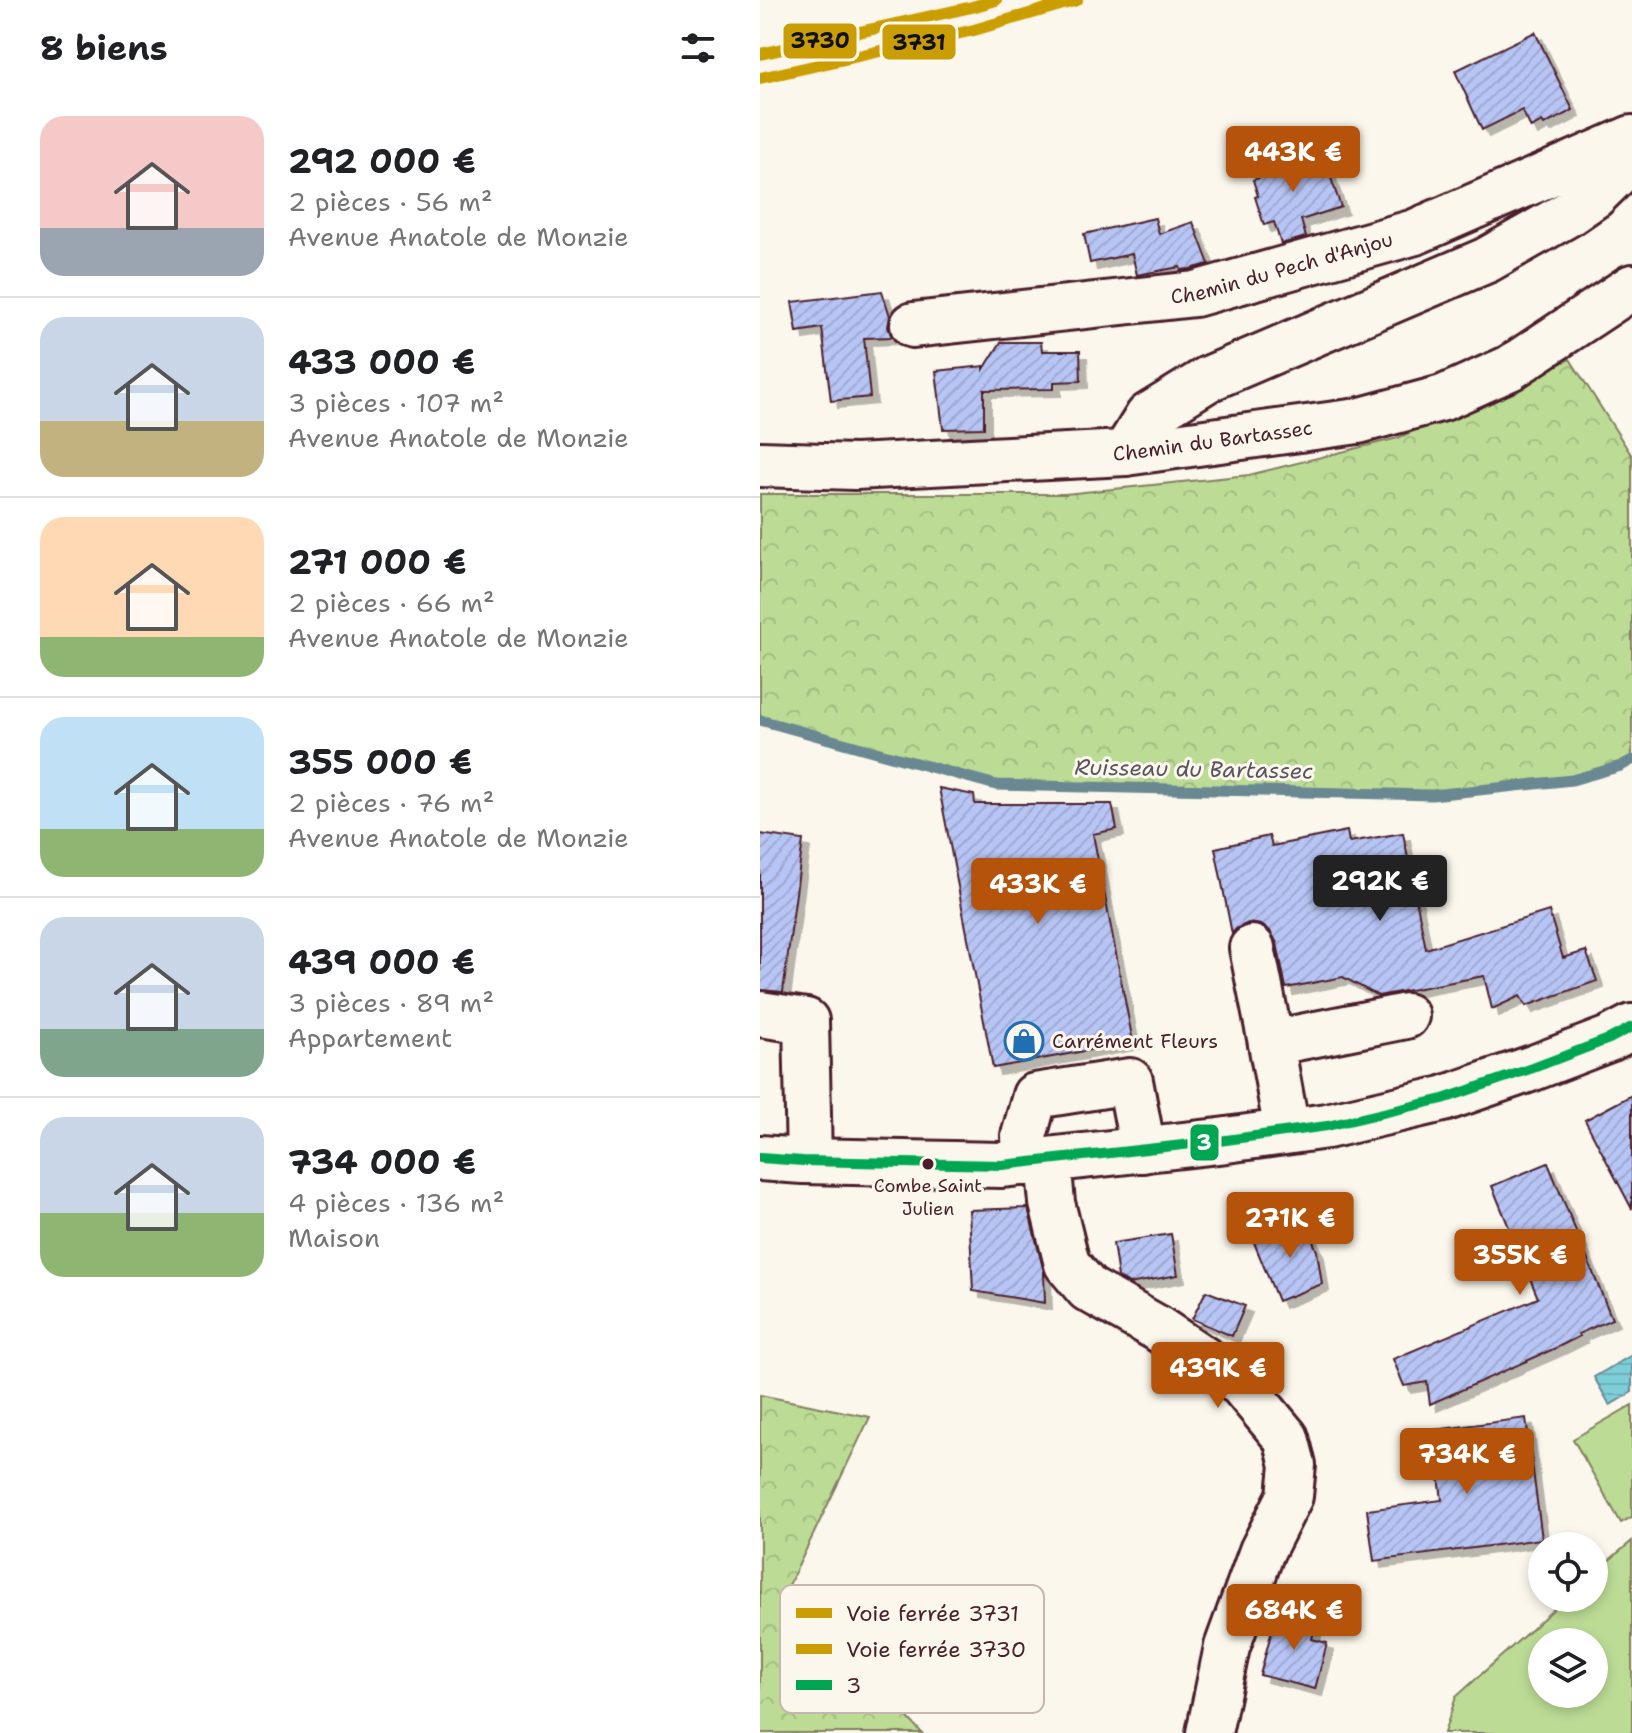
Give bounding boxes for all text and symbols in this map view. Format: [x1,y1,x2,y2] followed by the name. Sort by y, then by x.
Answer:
[782,22,858,60] line badge: 3730
[881,23,957,61] line badge: 3731
[40,25,168,71] text: 8 biens
[676,26,720,70] icon: filters
[790,26,850,55] text: 3730
[892,28,946,57] text: 3731
[1228,126,1358,194] pin: 443K €
[1244,134,1342,169] text: 443K €
[288,138,476,184] text: 292 000 €
[104,148,200,244] icon: home
[288,184,493,219] text: 2 pièces · 56 m²
[288,219,629,254] text: Avenue Anatole de Monzie
[1169,226,1396,310] street label: Chemin du Pech d'Anjou
[288,339,475,385] text: 433 000 €
[104,349,200,445] icon: home
[288,385,504,420] text: 3 pièces · 107 m²
[1112,414,1314,467] street label: Chemin du Bartassec
[288,420,629,455] text: Avenue Anatole de Monzie
[288,539,467,585] text: 271 000 €
[104,549,200,645] icon: home
[288,585,495,620] text: 2 pièces · 66 m²
[288,620,629,655] text: Avenue Anatole de Monzie
[288,739,472,785] text: 355 000 €
[104,749,200,845] icon: home
[1074,752,1314,786] water label: Ruisseau du Bartassec
[288,785,494,820] text: 2 pièces · 76 m²
[288,820,629,855] text: Avenue Anatole de Monzie
[1315,855,1445,923] pin: 292K €
[973,858,1103,926] pin: 433K €
[1331,863,1429,898] text: 292K €
[989,866,1087,901] text: 433K €
[288,939,475,985] text: 439 000 €
[104,949,200,1045] icon: home
[288,985,494,1020] text: 3 pièces · 89 m²
[288,1020,452,1055] text: Appartement
[1003,1020,1045,1062] shop icon: Carrément Fleurs
[1052,1028,1218,1054] place label: Carrément Fleurs
[1189,1123,1220,1162] line badge: 3
[1196,1128,1212,1157] text: 3
[288,1139,476,1185] text: 734 000 €
[104,1149,200,1245] icon: home
[920,1156,936,1172] marker: Combe Saint Julien
[874,1174,982,1221] place label: Combe Saint Julien
[288,1185,504,1220] text: 4 pièces · 136 m²
[1225,1192,1355,1260] pin: 271K €
[1245,1200,1335,1235] text: 271K €
[288,1220,380,1255] text: Maison
[1455,1229,1585,1297] pin: 355K €
[1472,1237,1568,1272] text: 355K €
[1153,1342,1283,1410] pin: 439K €
[1169,1350,1267,1385] text: 439K €
[1402,1428,1532,1496] pin: 734K €
[1418,1436,1516,1471] text: 734K €
[1528,1532,1608,1708] map controls
[1528,1532,1608,1612] button: locate
[1229,1584,1359,1652] pin: 684K €
[780,1585,1044,1713] legend
[1245,1592,1343,1627] text: 684K €
[846,1599,1019,1628] text: Voie ferrée 3731
[1528,1628,1608,1708] button: layers
[846,1635,1026,1664] text: Voie ferrée 3730
[846,1671,861,1700] text: 3

